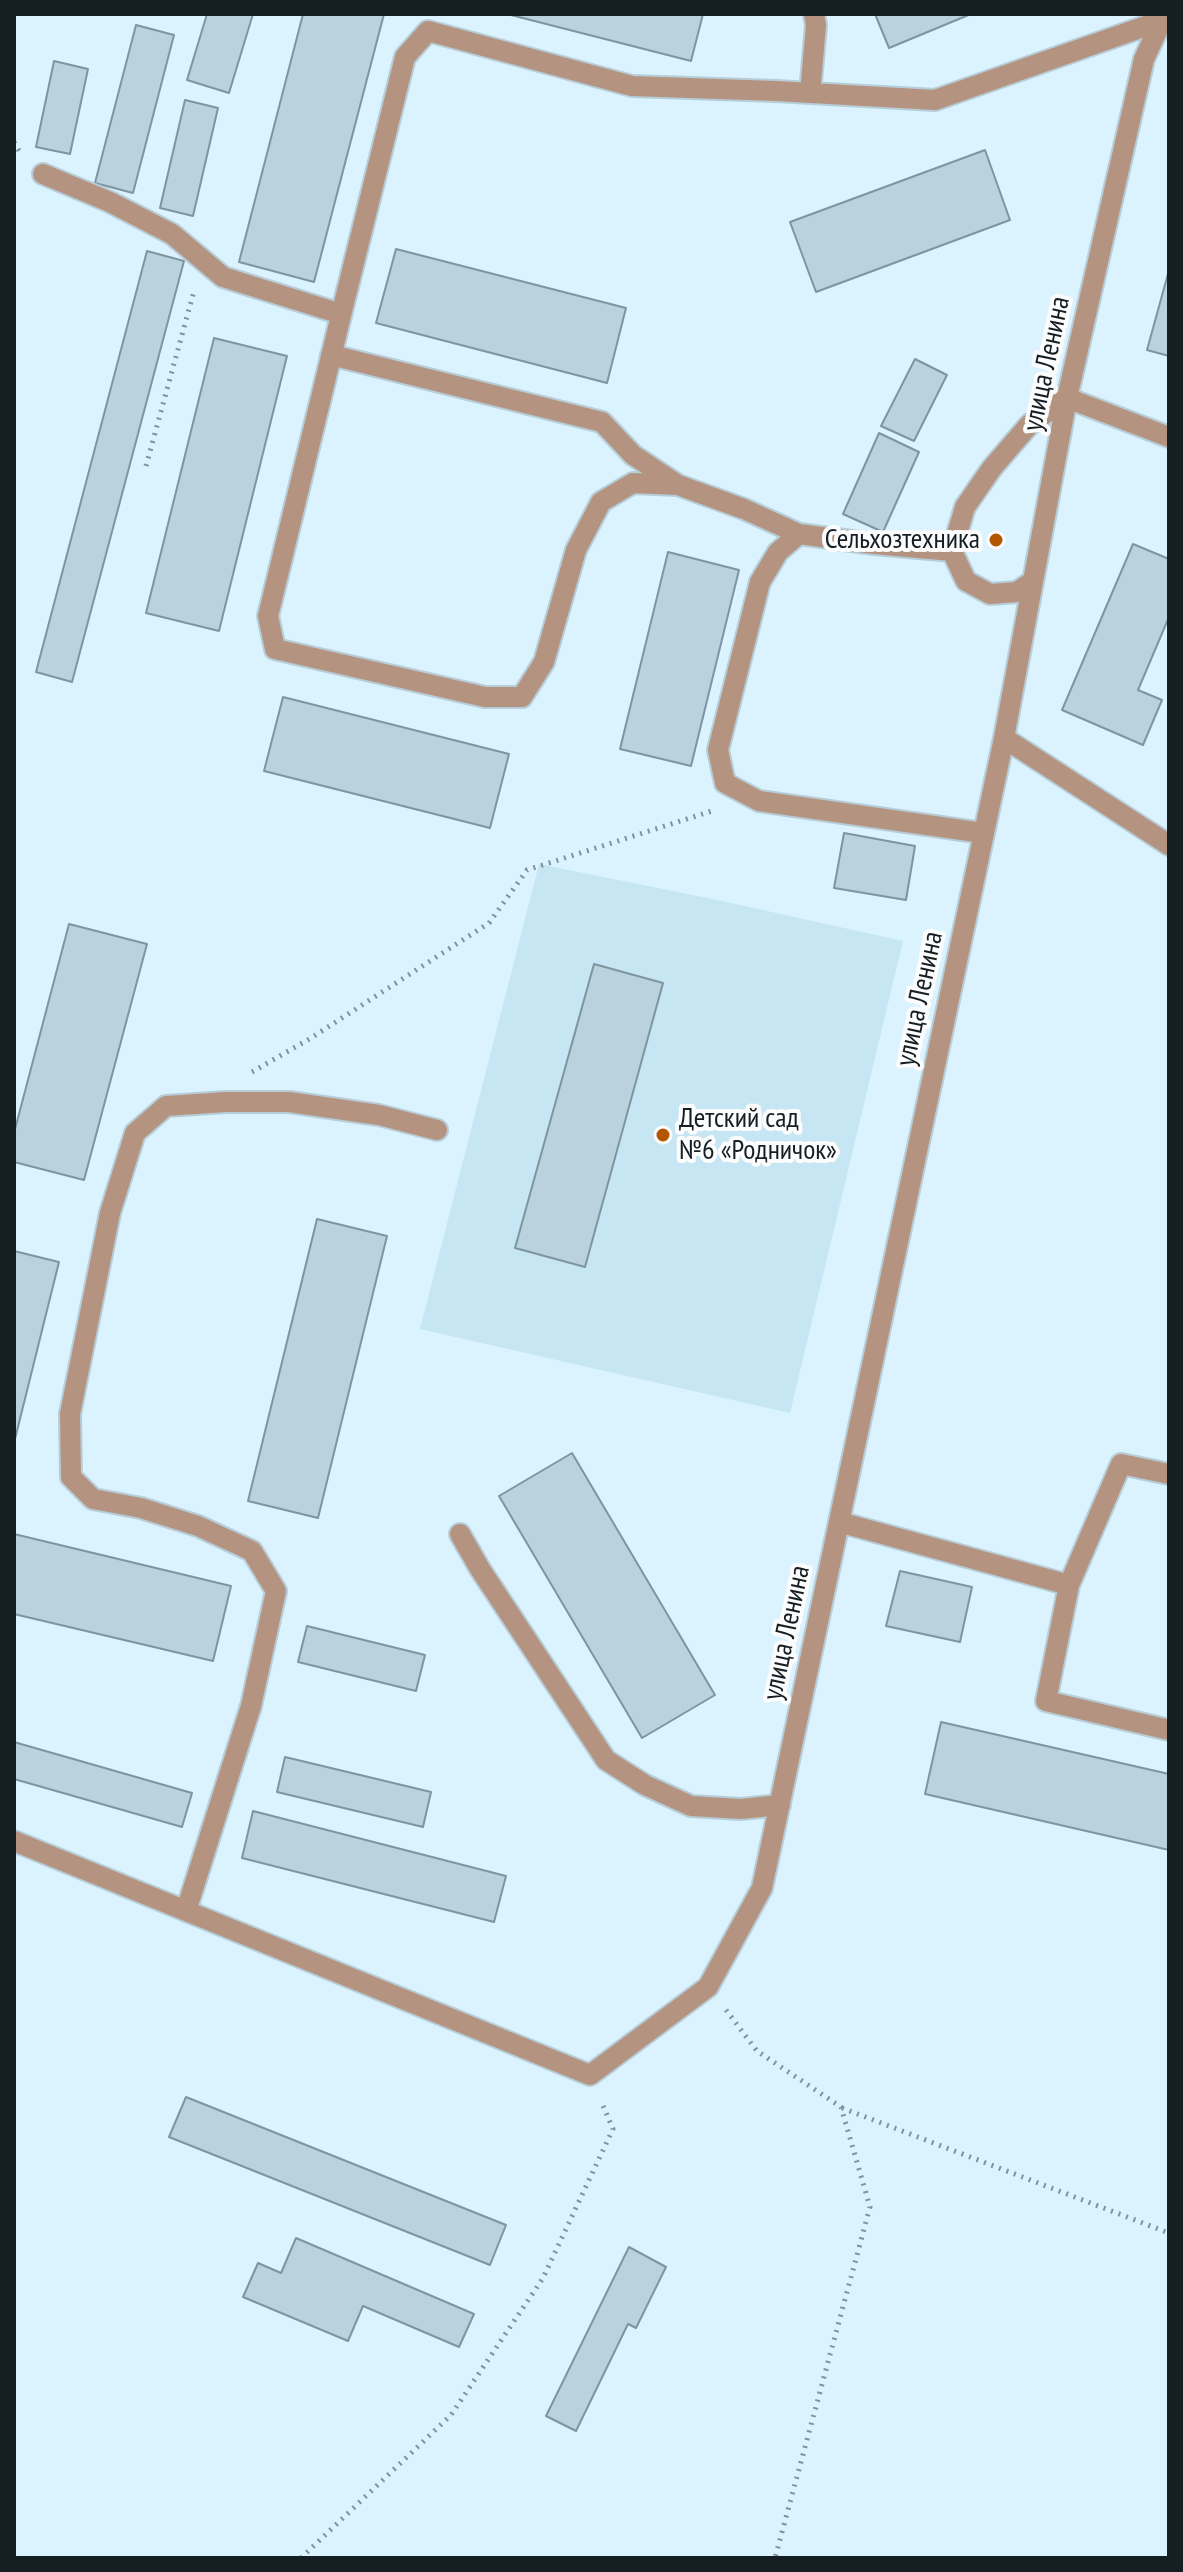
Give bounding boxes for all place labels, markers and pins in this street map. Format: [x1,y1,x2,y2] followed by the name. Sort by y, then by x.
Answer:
[825,523,980,557] place label: Сельхозтехника
[987,531,1005,549] marker: Сельхозтехника
[679,1102,837,1168] place label: Детский сад №6 «Родничок»
[654,1126,672,1144] marker: Детский сад №6 «Родничок»

